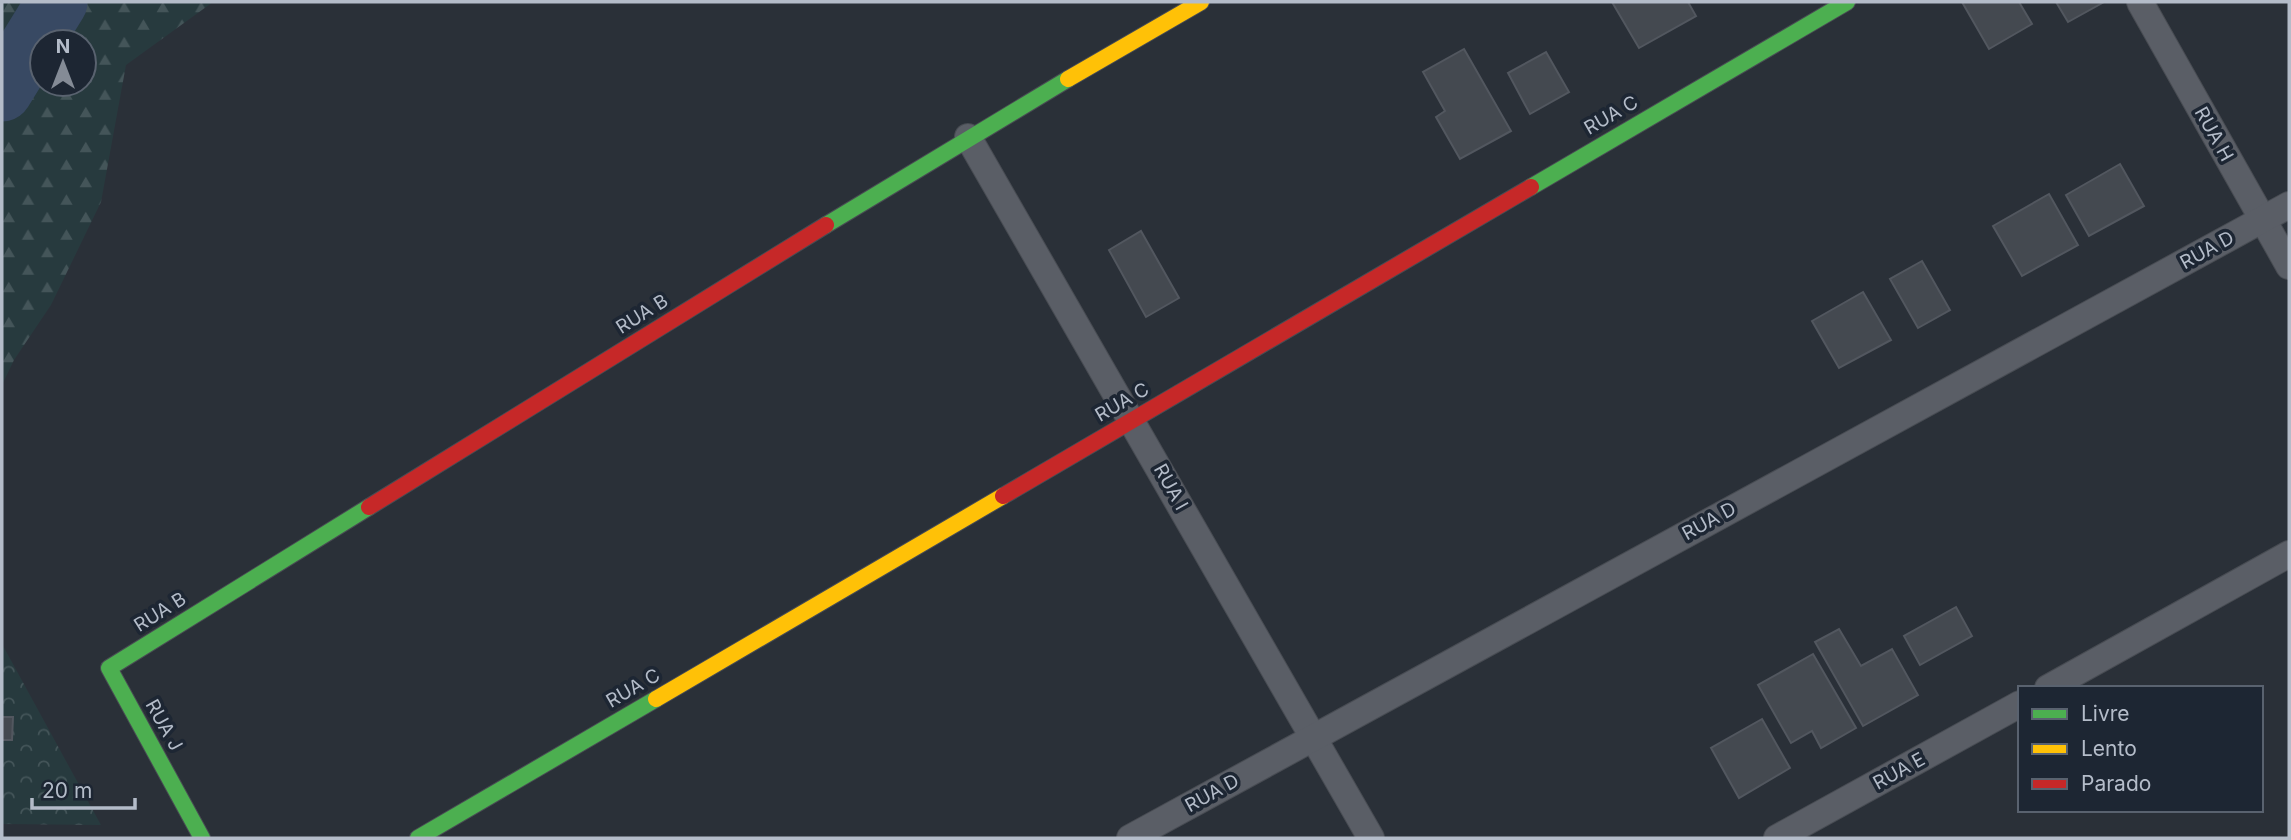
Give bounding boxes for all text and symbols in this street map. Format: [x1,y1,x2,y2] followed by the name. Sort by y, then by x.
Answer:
[28,28,98,98] north arrow
[56,35,70,58] text: N
[1580,90,1642,140] street label: RUA C
[2190,103,2238,165] street label: RUA H
[2176,226,2238,274] street label: RUA D
[612,289,672,339] street label: RUA B
[1091,377,1153,427] street label: RUA C
[1149,460,1193,514] street label: RUA I
[1678,497,1740,545] street label: RUA D
[130,587,190,637] street label: RUA B
[602,663,664,713] street label: RUA C
[2018,686,2263,812] legend
[141,695,187,755] street label: RUA J
[2081,701,2130,726] text: Livre
[2081,736,2137,761] text: Lento
[1869,747,1929,795] street label: RUA E
[32,766,135,810] scale bar
[1181,769,1243,817] street label: RUA D
[2081,771,2151,796] text: Parado
[42,778,92,803] text: 20 m

